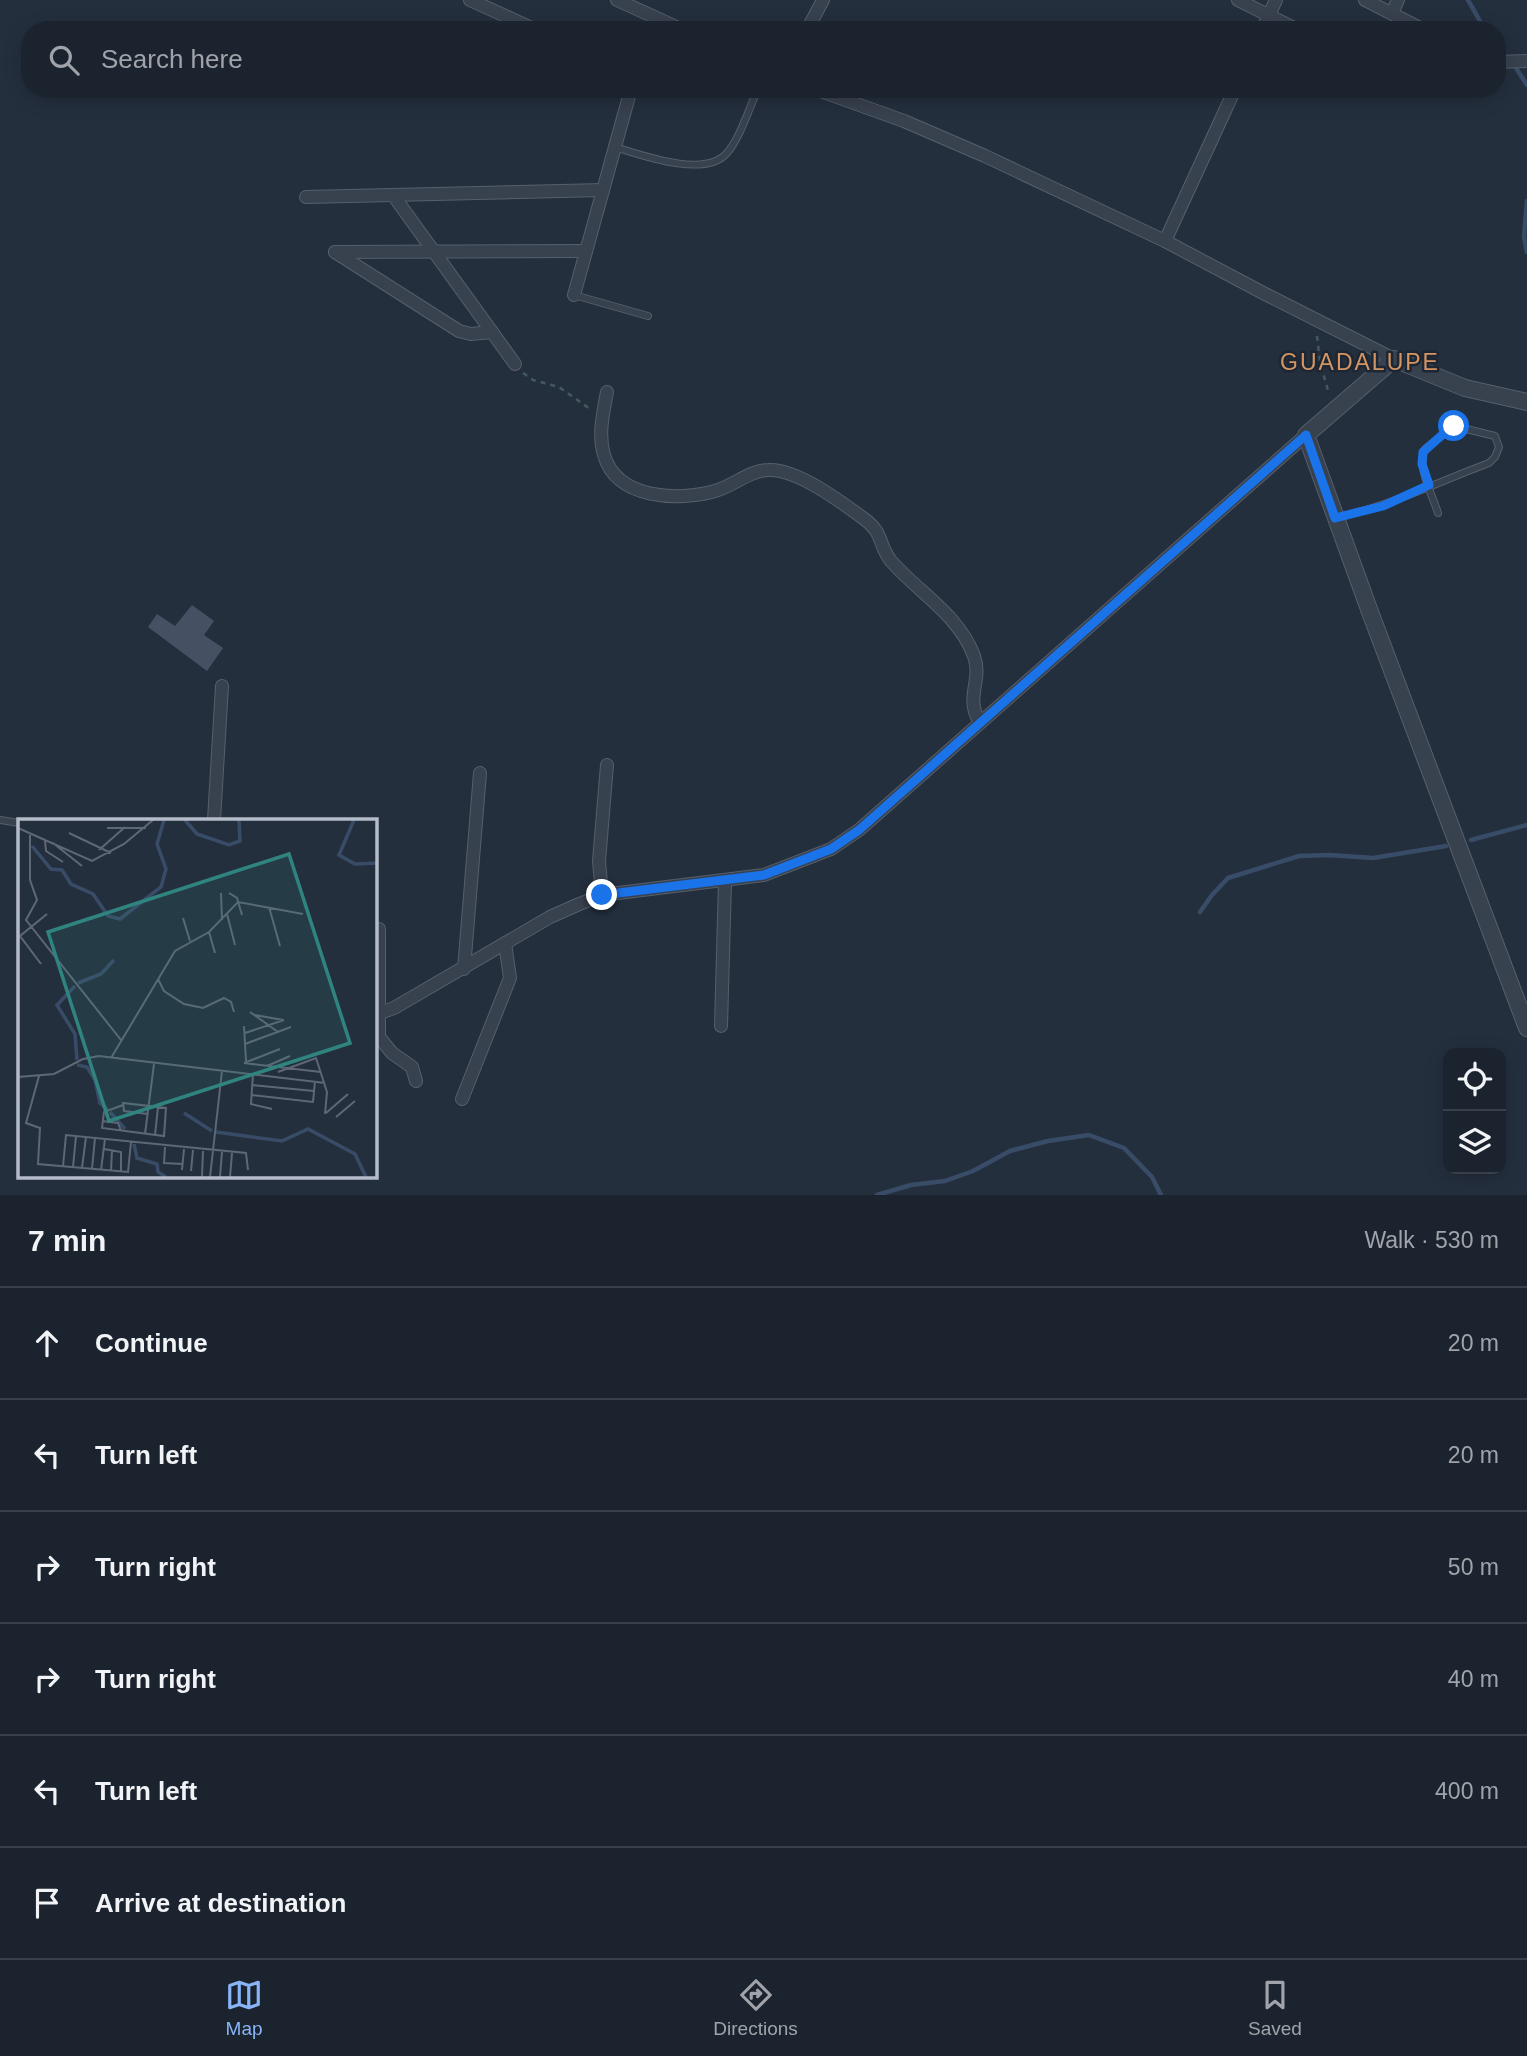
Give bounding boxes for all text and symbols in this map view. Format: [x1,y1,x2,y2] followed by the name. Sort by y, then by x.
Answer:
[21,21,1506,98] search box
[45,41,83,79] icon: search
[101,44,243,74] text: Search here
[1280,349,1440,375] district label: GUADALUPE
[1438,410,1469,441] route start
[18,819,376,1178] inset map
[586,879,617,910] route end
[1443,1048,1506,1174] map controls
[1443,1048,1506,1111] button: locate
[1443,1111,1506,1174] button: layers
[28,1224,106,1257] text: 7 min
[1364,1227,1499,1253] text: Walk · 530 m
[28,1324,66,1362] icon: ahead
[95,1328,208,1358] text: Continue
[1448,1330,1499,1356] text: 20 m
[28,1436,66,1474] icon: left
[95,1440,197,1470] text: Turn left
[1448,1442,1499,1468] text: 20 m
[28,1548,66,1586] icon: right
[95,1552,216,1582] text: Turn right
[1448,1554,1499,1580] text: 50 m
[28,1660,66,1698] icon: right
[95,1664,216,1694] text: Turn right
[1448,1666,1499,1692] text: 40 m
[28,1772,66,1810] icon: left
[95,1776,197,1806] text: Turn left
[1435,1778,1499,1804] text: 400 m
[28,1884,66,1922] icon: arrive
[95,1888,346,1918] text: Arrive at destination
[225,1976,263,2040] tab: Map
[713,1976,798,2040] tab: Directions
[1248,1976,1302,2040] tab: Saved

